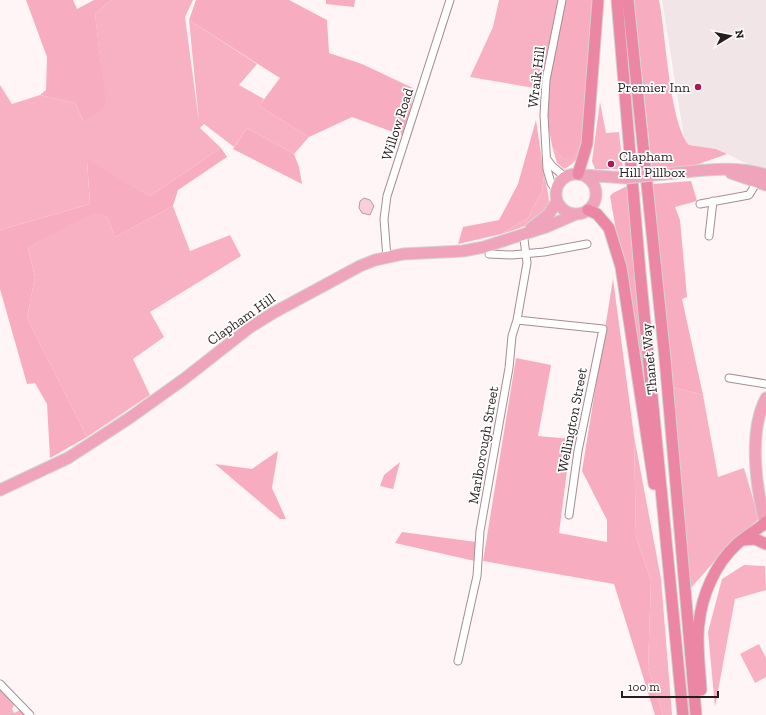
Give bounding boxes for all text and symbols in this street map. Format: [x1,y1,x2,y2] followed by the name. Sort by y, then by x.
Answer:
[710,16,750,56] north arrow
[732,29,747,40] text: N
[524,45,549,109] street label: Wraik Hill
[618,79,690,96] place label: Premier Inn
[693,82,703,92] marker: Premier Inn
[378,86,417,162] street label: Willow Road
[619,148,685,181] place label: Clapham Hill Pillbox
[606,159,616,169] marker: Clapham Hill Pillbox
[204,290,279,349] street label: Clapham Hill
[638,322,661,396] street label: Thanet Way
[554,365,591,474] street label: Wellington Street
[465,384,502,505] street label: Marlborough Street
[622,673,718,699] scale bar
[628,680,660,694] text: 100 m

